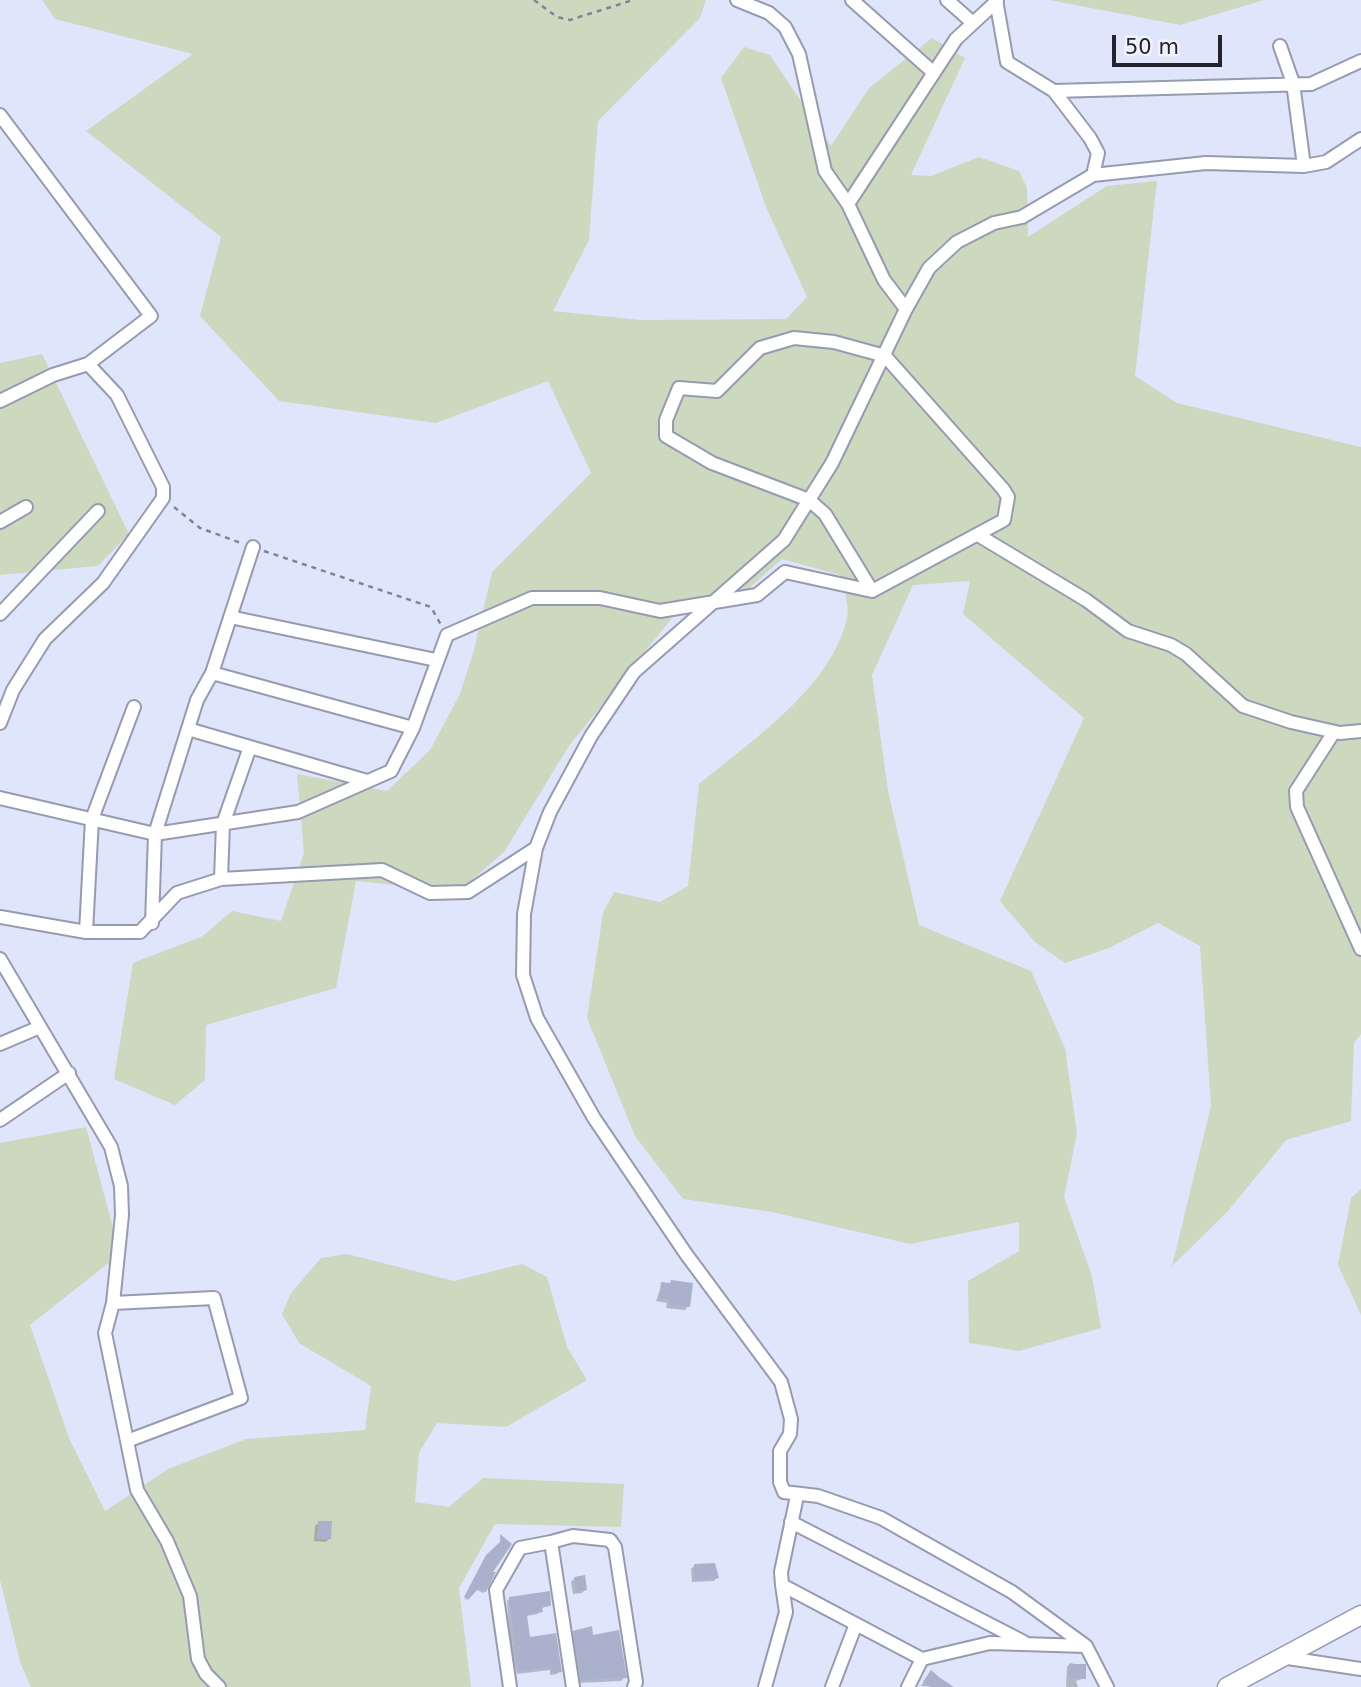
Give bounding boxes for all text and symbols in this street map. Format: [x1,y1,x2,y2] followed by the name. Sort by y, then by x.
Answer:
[1116,21,1226,65] scale bar
[1125,35,1179,59] text: 50 m

